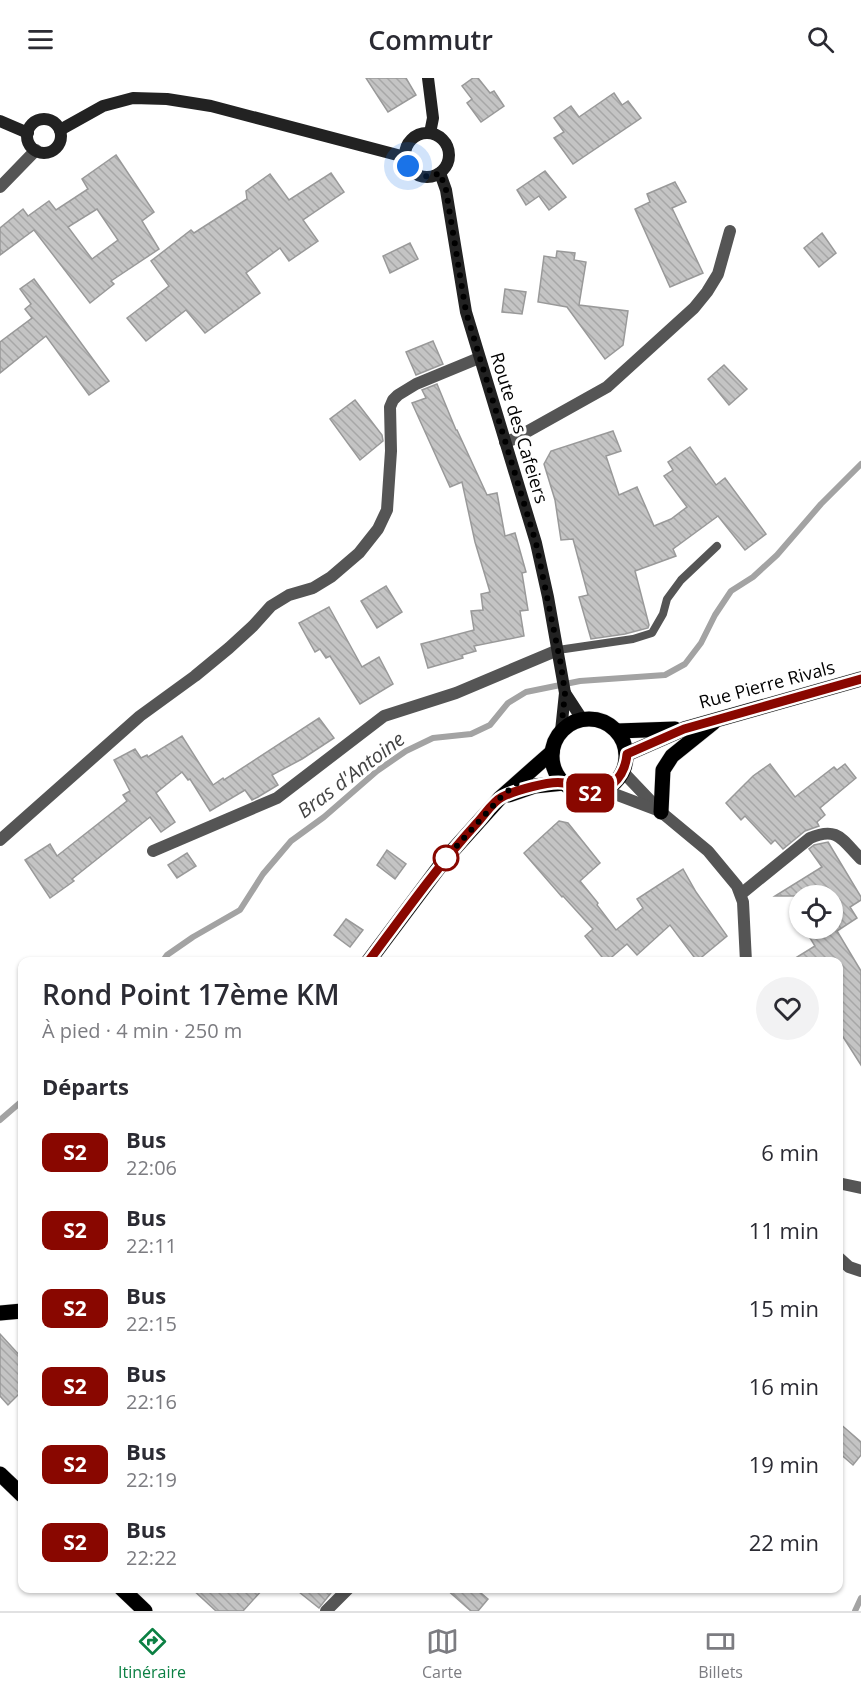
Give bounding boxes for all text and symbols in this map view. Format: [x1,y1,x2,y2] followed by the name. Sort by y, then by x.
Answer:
[368,21,493,58] text: Commutr
[24,23,57,56] icon: menu
[804,23,837,56] icon: search
[393,151,423,181] your location
[486,349,554,506] street label: Route des Cafeiers
[696,654,837,714] street label: Rue Pierre Rivals
[291,725,410,824] water label: Bras d'Antoine
[563,774,617,812] line badge: S2
[578,779,602,807] text: S2
[433,845,459,871] unlabelled marker
[789,885,843,939] map controls
[789,885,843,939] button: locate
[42,975,340,1013] text: Rond Point 17ème KM
[756,977,819,1040] button: heart
[42,1017,242,1044] text: À pied · 4 min · 250 m
[42,1071,129,1101] text: Départs
[126,1124,166,1154] text: Bus
[761,1137,819,1167] text: 6 min
[63,1138,87,1166] text: S2
[126,1154,177,1181] text: 22:06
[126,1202,166,1232] text: Bus
[749,1215,819,1245] text: 11 min
[63,1216,87,1244] text: S2
[126,1232,177,1259] text: 22:11
[126,1280,166,1310] text: Bus
[749,1293,819,1323] text: 15 min
[63,1294,87,1322] text: S2
[126,1310,177,1337] text: 22:15
[126,1358,166,1388] text: Bus
[749,1371,819,1401] text: 16 min
[63,1372,87,1400] text: S2
[126,1388,177,1415] text: 22:16
[126,1436,166,1466] text: Bus
[749,1449,819,1479] text: 19 min
[63,1450,87,1478] text: S2
[126,1466,177,1493] text: 22:19
[126,1514,166,1544] text: Bus
[749,1527,819,1557] text: 22 min
[63,1528,87,1556] text: S2
[126,1544,177,1571] text: 22:22
[118,1625,186,1683] tab: Itinéraire
[422,1625,462,1683] tab: Carte
[698,1625,743,1683] tab: Billets

